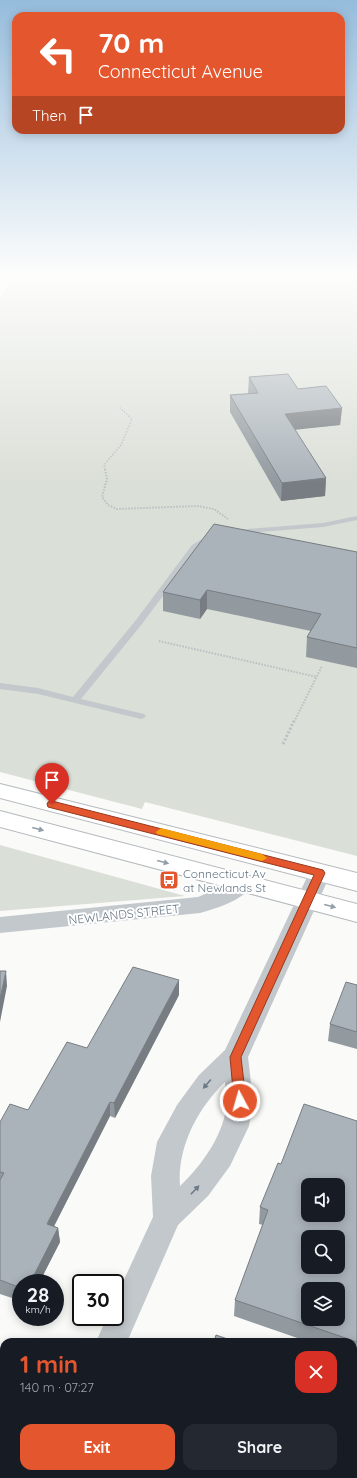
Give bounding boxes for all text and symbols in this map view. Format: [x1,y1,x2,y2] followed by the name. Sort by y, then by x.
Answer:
[98,25,164,60] text: 70 m
[32,28,84,80] icon: left
[98,60,263,83] text: Connecticut Avenue
[75,104,97,126] icon: arrive
[32,106,67,125] text: Then
[35,763,69,804] pin
[41,769,63,791] icon: arrive
[32,826,44,832] one-way arrow
[158,859,170,865] one-way arrow
[183,866,266,895] place label: Connecticut Av at Newlands St
[158,869,180,891] bus stop icon: Connecticut Av at Newlands St
[68,901,180,927] street label: NEWLANDS STREET
[324,903,336,909] one-way arrow
[203,1079,212,1089] one-way arrow
[219,1080,261,1122] position arrow
[301,1178,345,1326] map controls
[301,1178,345,1222] button: sound
[190,1185,199,1195] one-way arrow
[301,1230,345,1274] button: search
[72,1274,124,1326] speed limit sign: 30
[27,1282,49,1307] text: 28
[301,1282,345,1326] button: layers
[25,1303,51,1316] text: km/h
[20,1349,78,1379] text: 1 min
[295,1351,337,1393] button: close
[20,1379,94,1395] text: 140 m · 07:27
[20,1424,175,1470] button: Exit
[183,1424,337,1470] button: Share

